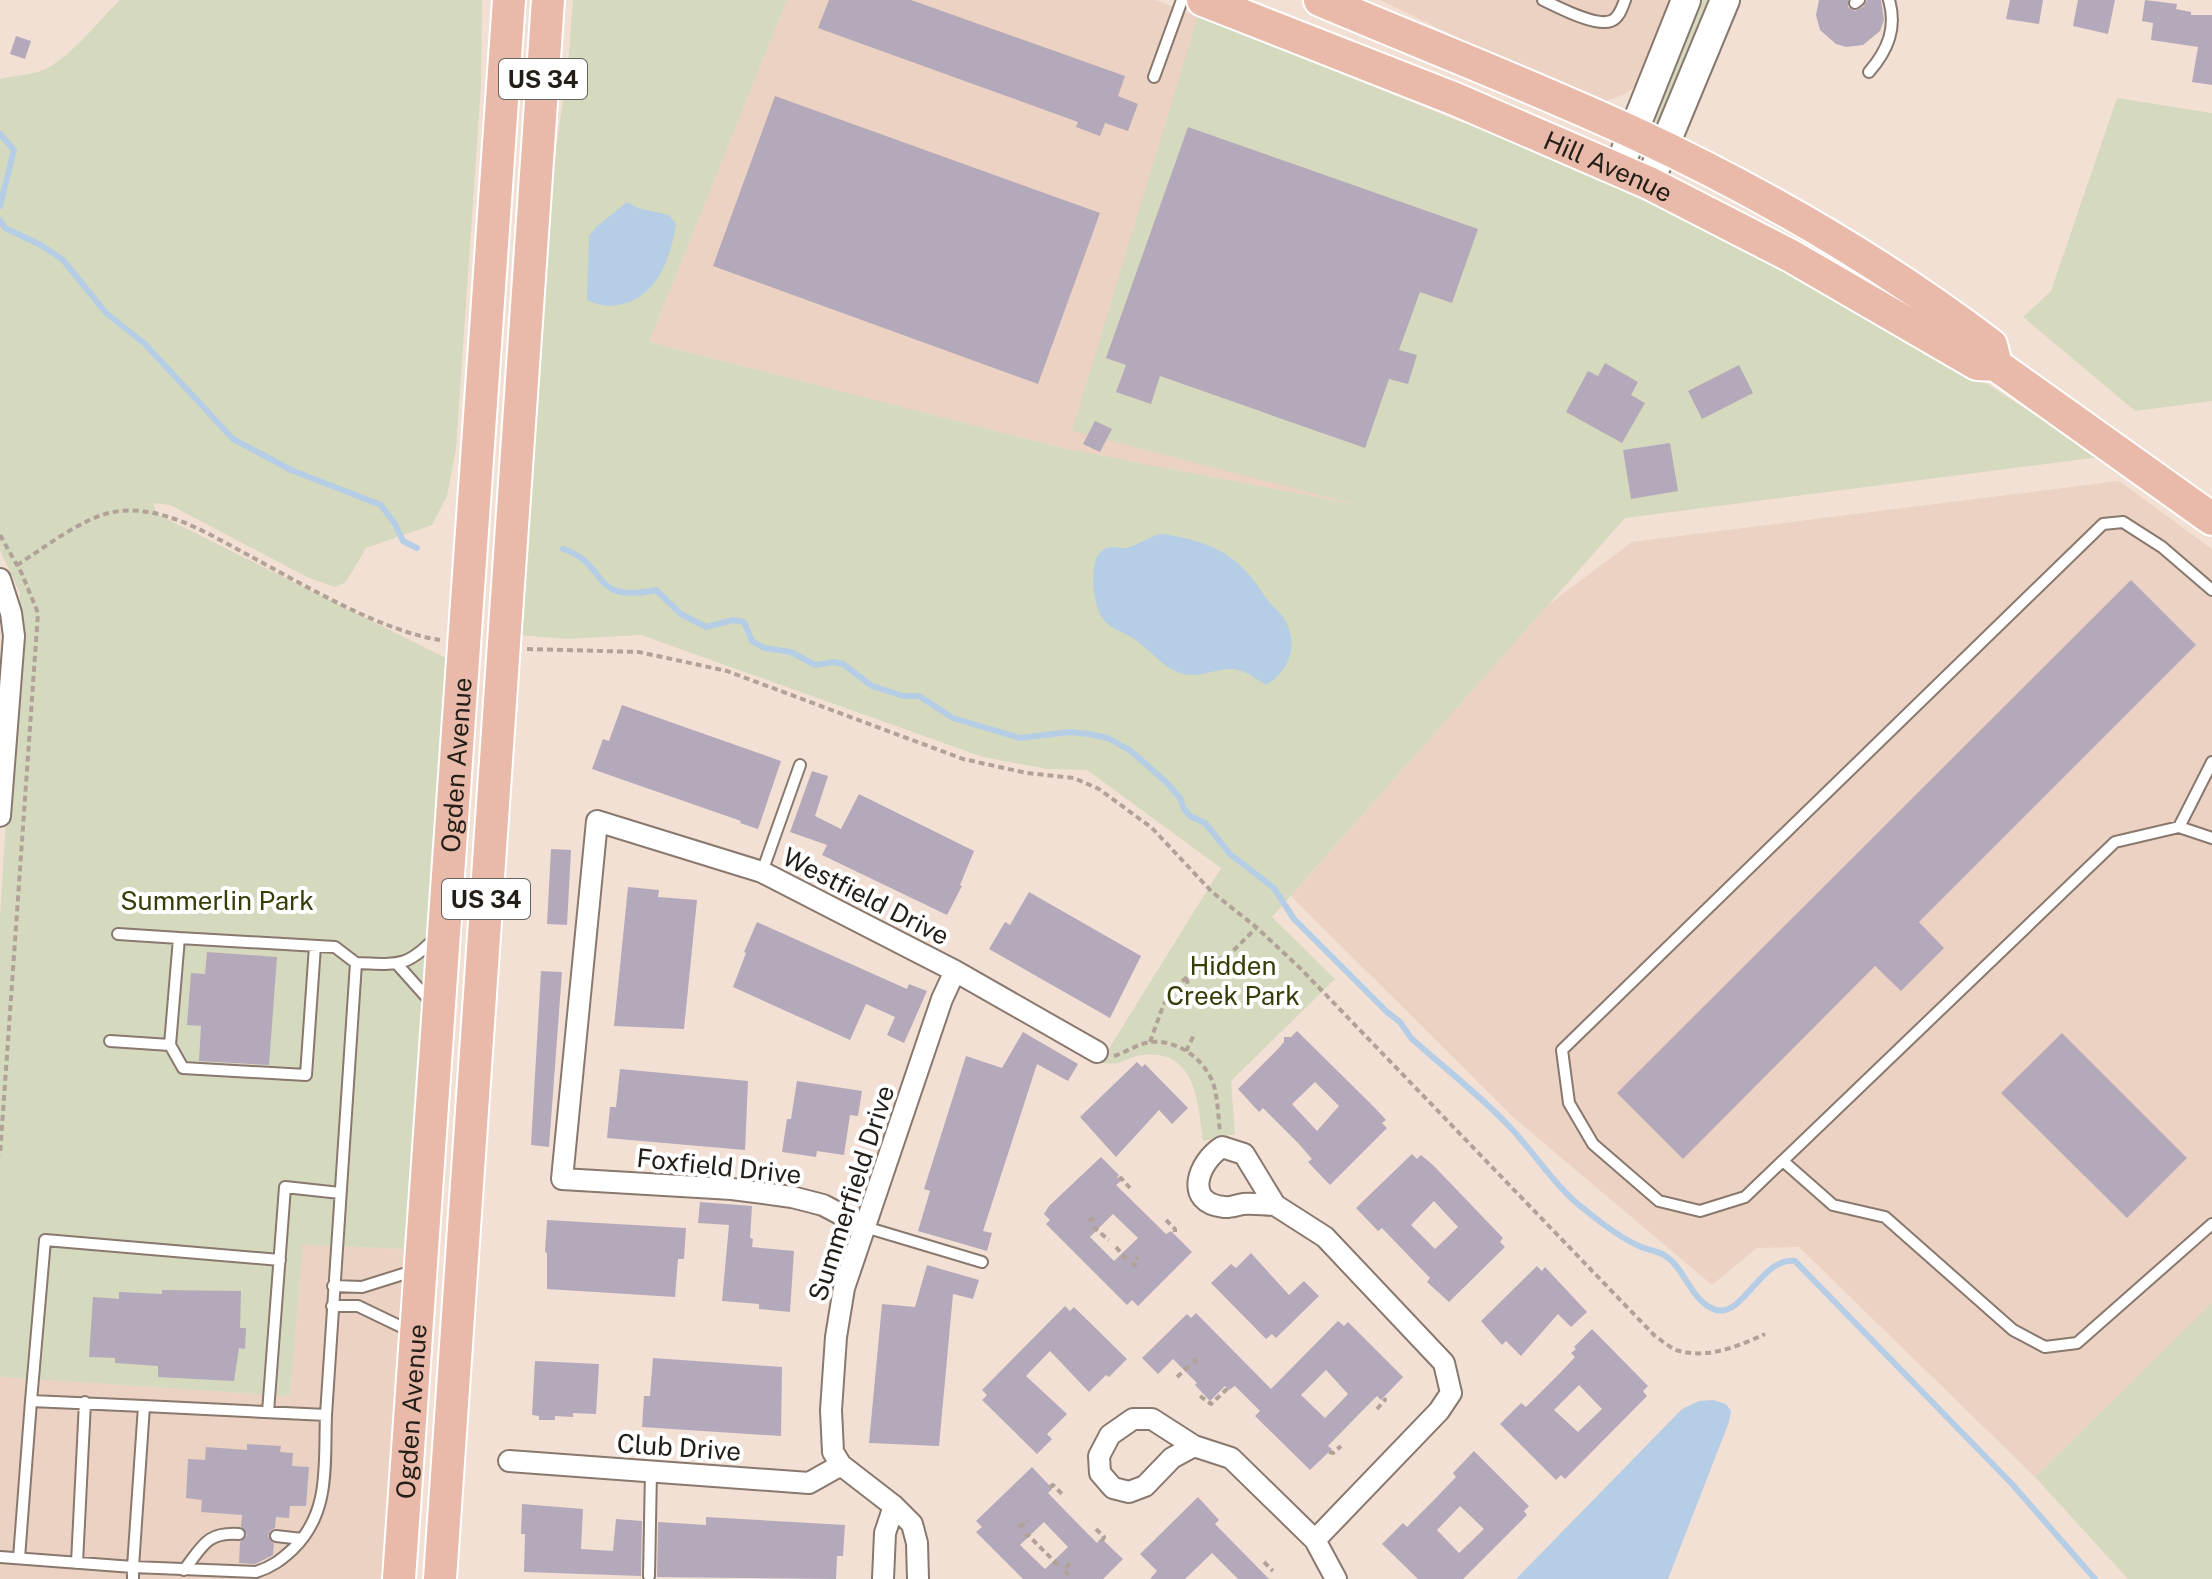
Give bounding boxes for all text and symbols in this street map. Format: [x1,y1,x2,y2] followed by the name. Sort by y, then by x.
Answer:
[499,59,587,99] road number: US 34
[1539,124,1678,208] street label: Hill Avenue
[434,676,477,854] street label: Ogden Avenue
[778,841,954,951] street label: Westfield Drive
[442,879,530,919] road number: US 34
[120,885,314,916] park label: Summerlin Park
[1166,950,1300,1011] park label: Hidden Creek Park
[802,1081,900,1305] street label: Summerfield Drive
[635,1142,803,1190] street label: Foxfield Drive
[389,1323,432,1500] street label: Ogden Avenue
[616,1427,742,1467] street label: Club Drive

